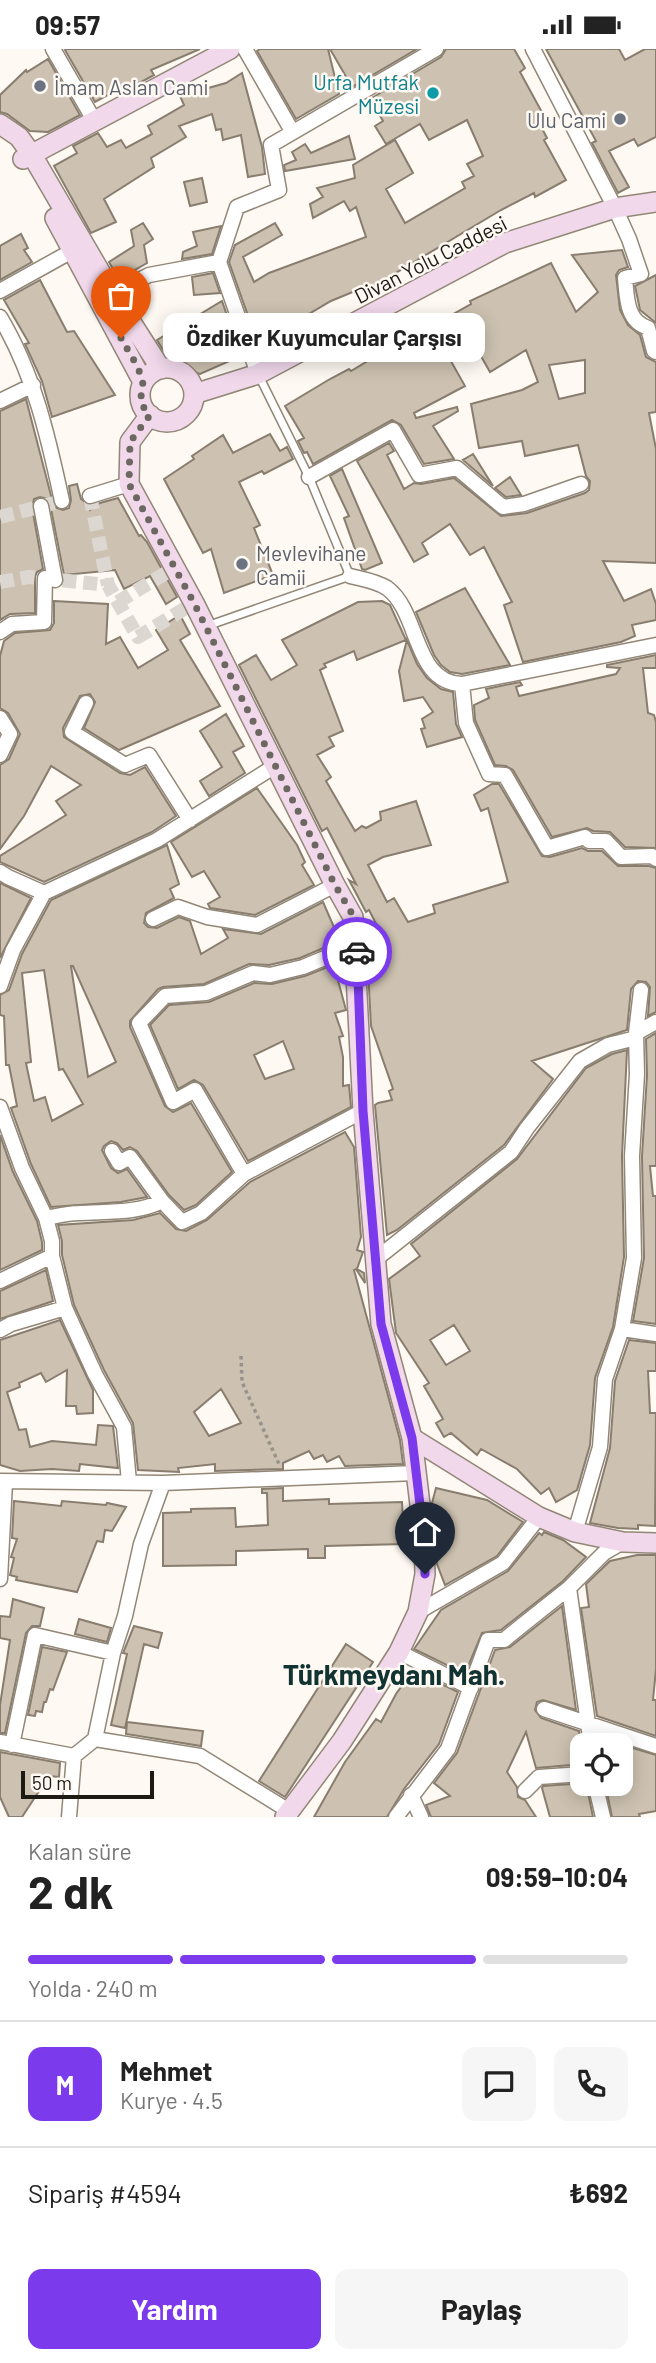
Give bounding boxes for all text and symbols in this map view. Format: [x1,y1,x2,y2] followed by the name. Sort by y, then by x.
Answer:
[35,9,100,40] text: 09:57
[313,69,419,118] place label: Urfa Mutfak Müzesi
[54,74,208,99] place label: İmam Aslan Cami
[32,78,48,94] marker: İmam Aslan Cami
[425,85,441,101] marker: Urfa Mutfak Müzesi
[527,107,606,132] place label: Ulu Cami
[612,111,628,127] marker: Ulu Cami
[350,210,510,308] street label: Divan Yolu Caddesi
[91,266,151,338] pin
[102,277,140,315] icon: bag
[163,313,485,363] callout: Özdiker Kuyumcular Çarşısı
[186,323,462,351] text: Özdiker Kuyumcular Çarşısı
[256,540,367,589] place label: Mevlevihane Camii
[234,556,250,572] marker: Mevlevihane Camii
[322,917,392,987] courier
[338,933,376,971] icon: car
[395,1502,455,1574] pin
[406,1513,444,1551] icon: home
[283,1657,505,1691] district label: Türkmeydanı Mah.
[570,1733,633,1796] map controls
[570,1733,633,1796] button: locate
[21,1768,154,1800] scale bar
[32,1771,72,1794] text: 50 m
[28,1837,132,1865] text: Kalan süre
[486,1861,628,1892] text: 09:59–10:04
[28,1863,114,1918] text: 2 dk
[28,1974,157,2002] text: Yolda · 240 m
[462,2047,536,2121] button: chat
[554,2047,628,2121] button: phone
[120,2055,212,2086] text: Mehmet
[56,2069,74,2100] text: M
[120,2086,223,2114] text: Kurye · 4.5
[28,2177,182,2208] text: Sipariş #4594
[569,2177,628,2208] text: ₺692
[28,2269,321,2349] button: Yardım
[335,2269,628,2349] button: Paylaş

